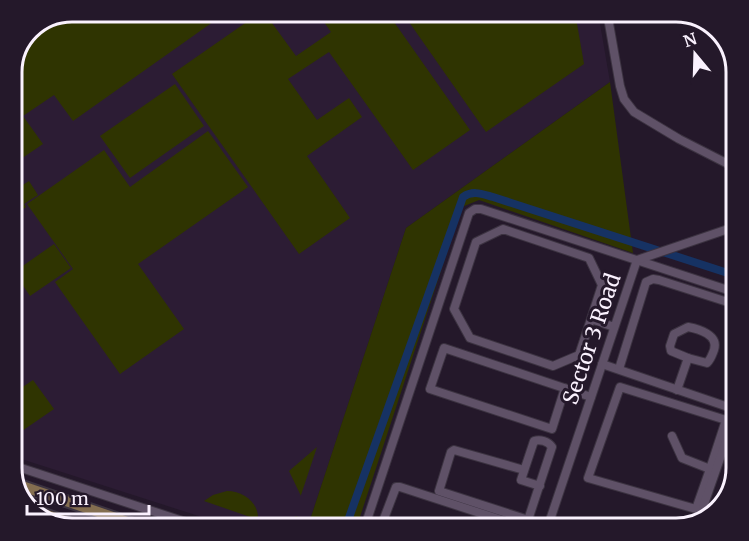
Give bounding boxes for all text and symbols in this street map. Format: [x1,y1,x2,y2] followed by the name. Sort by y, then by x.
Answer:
[665,24,725,84] north arrow
[681,28,700,51] text: N
[556,269,627,408] street label: Sector 3 Road
[27,478,148,516] scale bar
[36,487,89,510] text: 100 m

